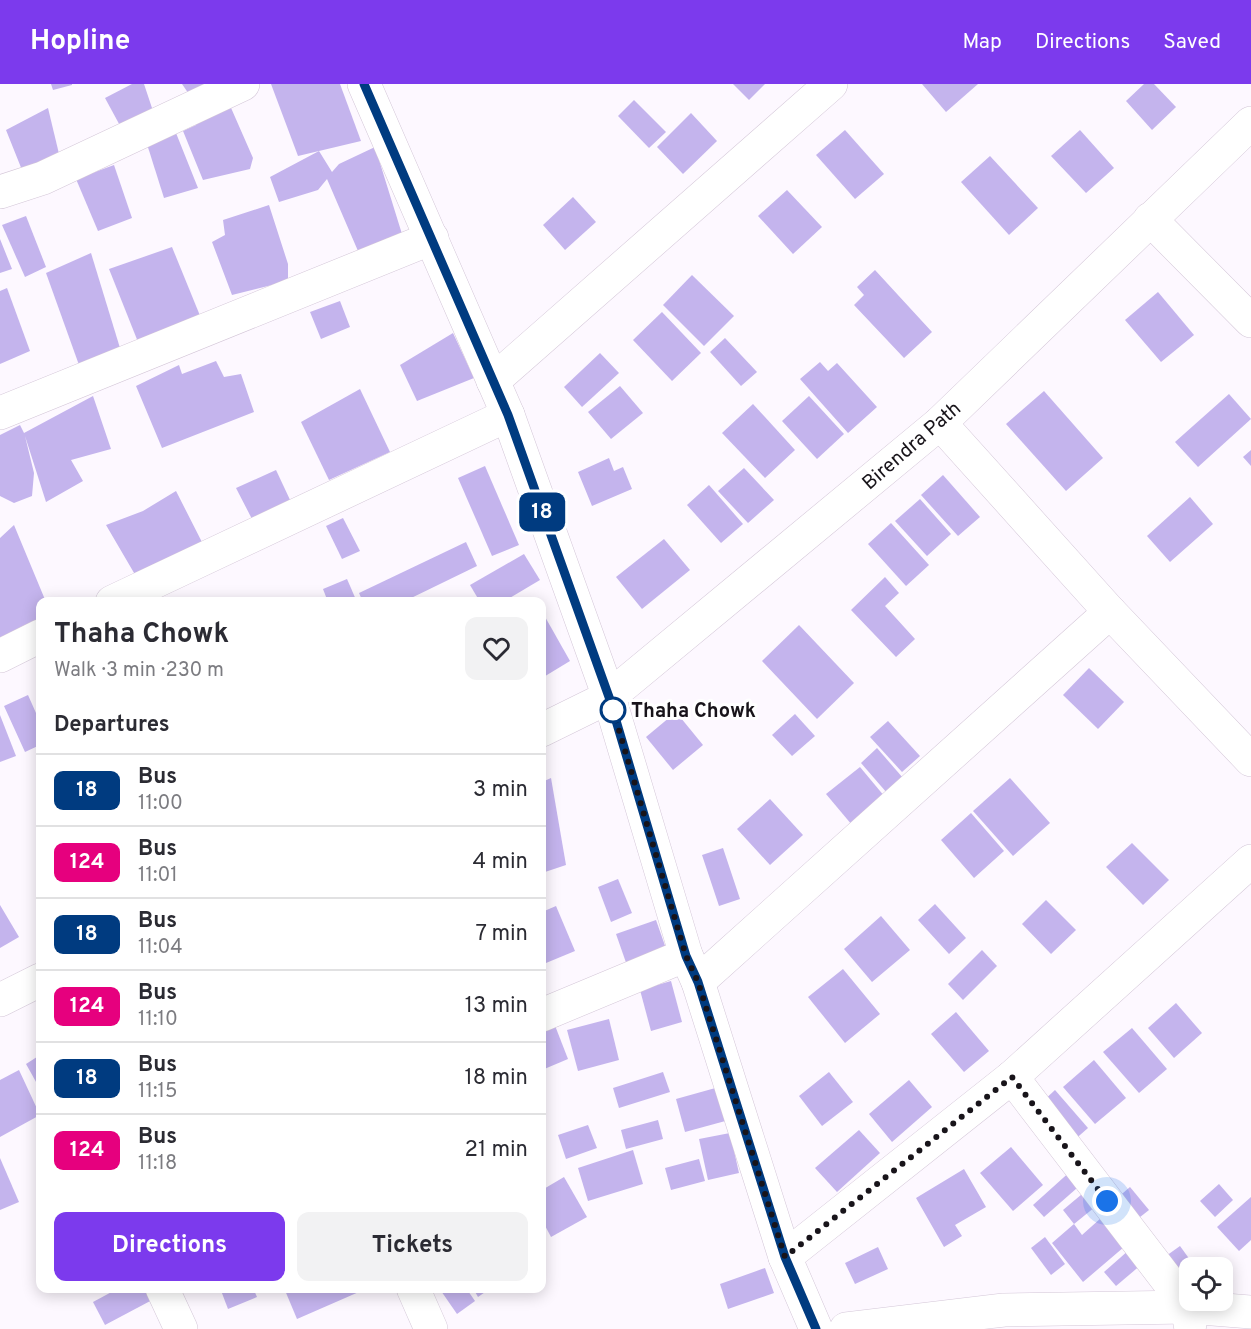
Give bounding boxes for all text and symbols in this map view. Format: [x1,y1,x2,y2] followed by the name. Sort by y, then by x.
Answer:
[30,24,130,60] text: Hopline
[962,29,1002,56] text: Map
[1035,29,1130,56] text: Directions
[1163,29,1221,56] text: Saved
[857,396,967,497] street label: Birendra Path
[515,492,569,532] line badge: 18
[531,499,553,526] text: 18
[54,617,229,653] text: Thaha Chowk
[465,617,528,680] button: heart
[54,658,224,684] text: Walk · 3 min · 230 m
[600,697,626,723] marker: Thaha Chowk
[631,699,756,725] place label: Thaha Chowk
[54,712,170,739] text: Departures
[138,764,177,791] text: Bus
[76,777,98,804] text: 18
[473,777,528,804] text: 3 min
[138,791,183,817] text: 11:00
[138,836,177,863] text: Bus
[70,849,104,876] text: 124
[473,849,528,876] text: 4 min
[138,863,178,889] text: 11:01
[138,908,177,935] text: Bus
[76,921,98,948] text: 18
[476,921,528,948] text: 7 min
[138,935,183,961] text: 11:04
[138,980,177,1007] text: Bus
[70,993,104,1020] text: 124
[465,993,528,1020] text: 13 min
[138,1007,178,1033] text: 11:10
[138,1052,177,1079] text: Bus
[76,1065,98,1092] text: 18
[465,1065,528,1092] text: 18 min
[138,1079,177,1105] text: 11:15
[138,1124,177,1151] text: Bus
[70,1137,104,1164] text: 124
[465,1137,528,1164] text: 21 min
[138,1151,177,1177] text: 11:18
[1092,1186,1122,1216] your location
[54,1212,285,1281] button: Directions
[297,1212,528,1281] button: Tickets
[1179,1257,1233,1311] map controls
[1179,1257,1233,1311] button: locate

